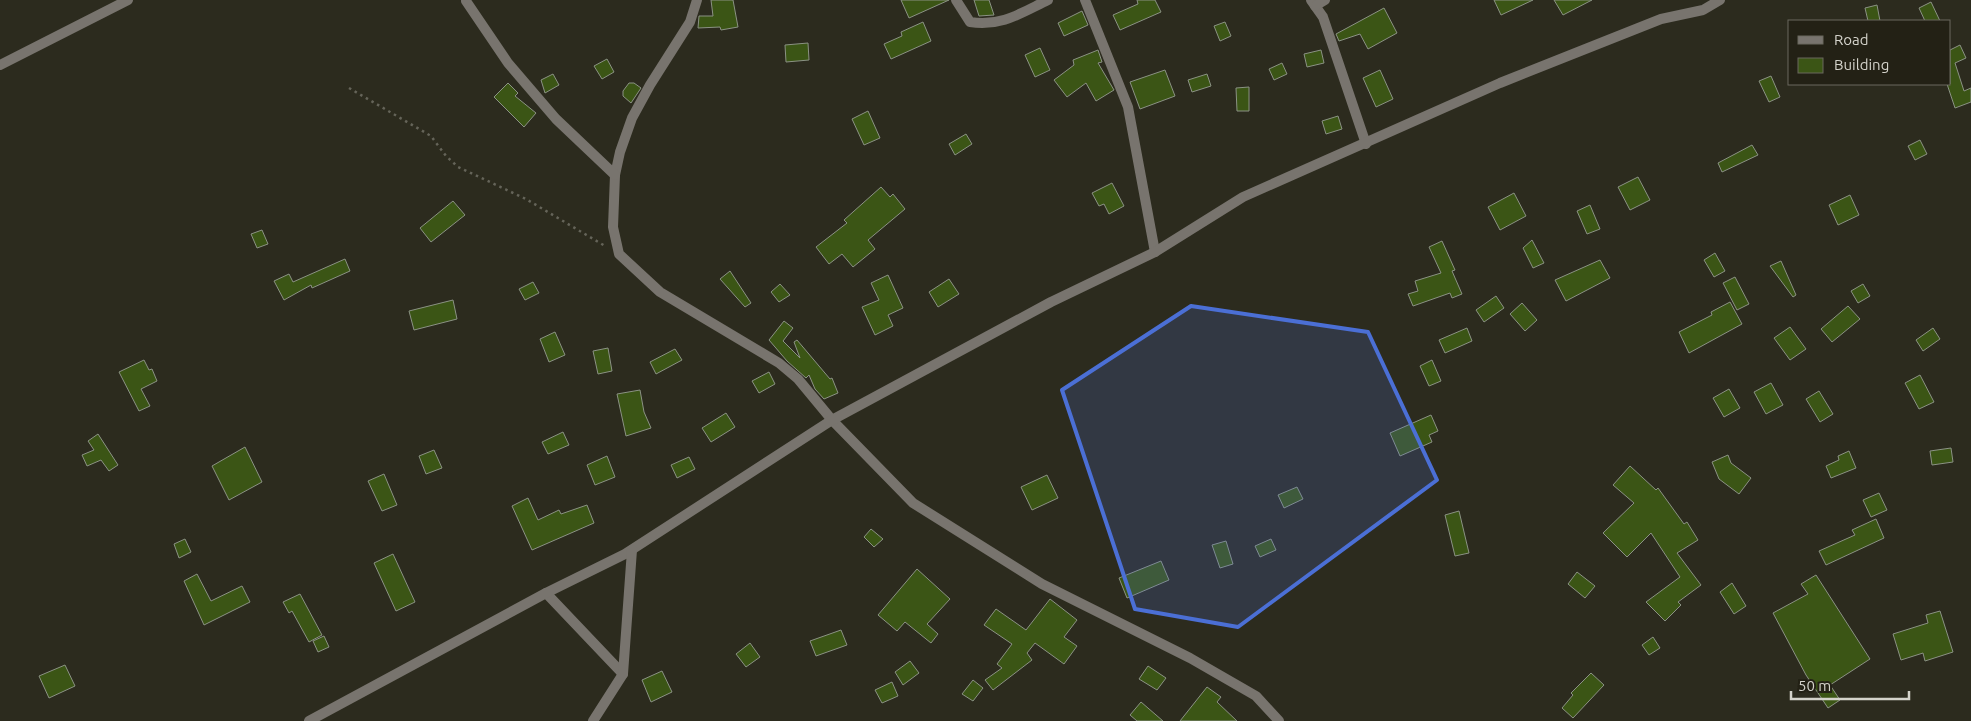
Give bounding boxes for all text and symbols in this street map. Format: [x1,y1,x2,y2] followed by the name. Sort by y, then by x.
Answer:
[1788,20,1951,85] legend
[1834,31,1869,48] text: Road
[1834,56,1889,73] text: Building
[1791,668,1908,700] scale bar
[1798,677,1831,694] text: 50 m

